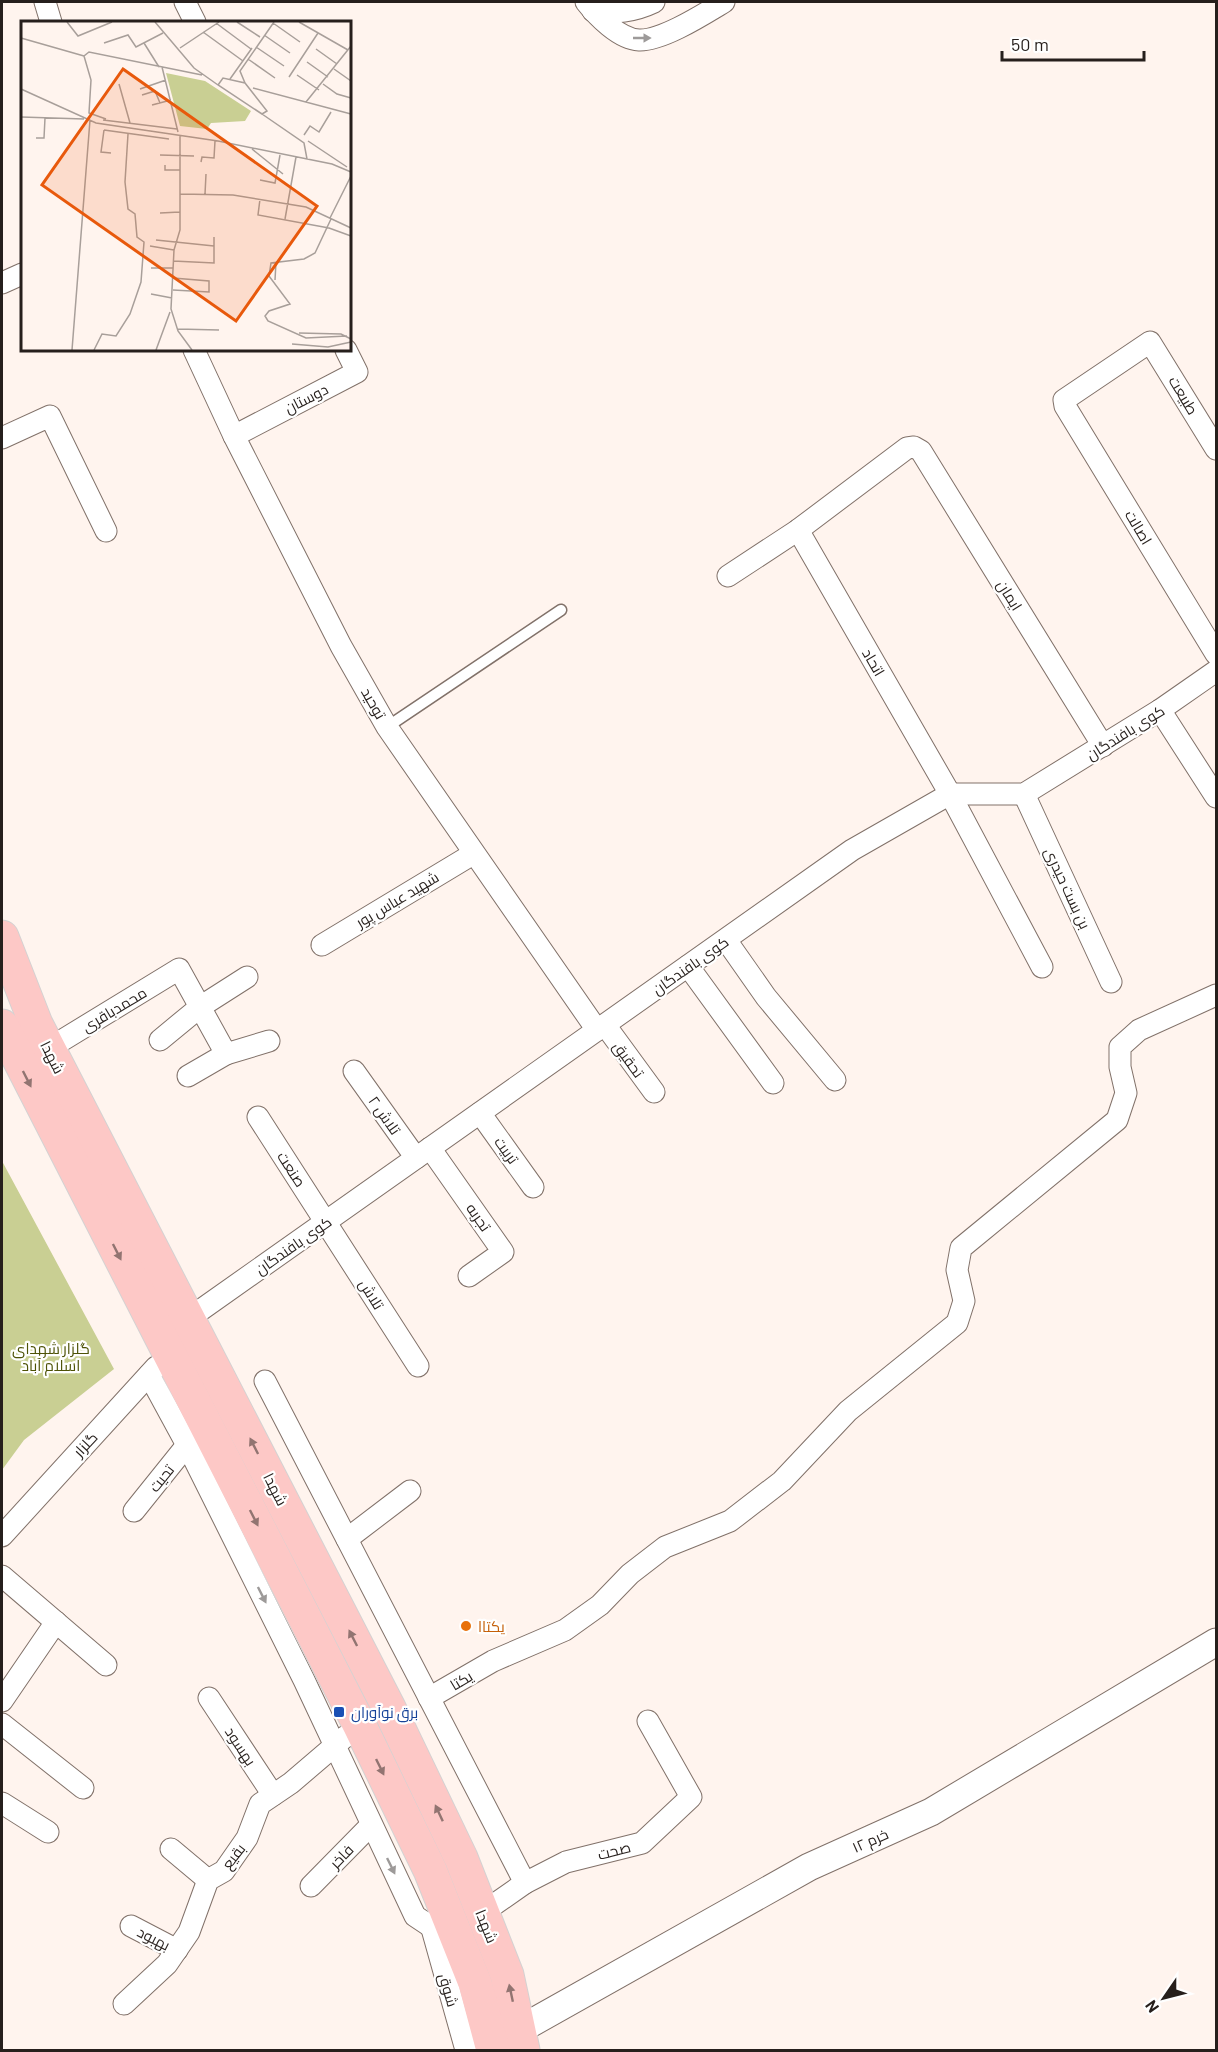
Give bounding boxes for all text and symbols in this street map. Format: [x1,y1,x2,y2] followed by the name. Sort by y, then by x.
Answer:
[21,21,351,351] inset map
[1002,24,1144,62] scale bar
[633,33,652,43] one-way arrow
[1011,33,1049,55] text: 50 m
[1166,372,1202,418] street label: طبیعت
[281,379,332,418] street label: دوستان
[1122,506,1156,548] street label: اصالت
[992,576,1026,615] street label: ایمان
[859,645,889,679] street label: اتحاد
[357,684,390,722] street label: توحید
[1082,701,1169,765] street label: کوی بافندگان
[1039,844,1095,932] street label: بن بست حیدری
[352,867,443,933] street label: شهید عباس پور
[648,932,733,1000] street label: کوی بافندگان
[78,983,151,1037] street label: محمدباقری
[608,1037,648,1082] street label: تحقیق
[35,1038,69,1077] street label: شهدا
[22,1070,32,1087] one-way arrow
[364,1092,405,1139] street label: تلاش ۲
[490,1133,523,1168] street label: تربیت
[274,1148,310,1190] street label: صنعت
[462,1199,495,1235] street label: تجربه
[251,1212,336,1280] street label: کوی بافندگان
[112,1243,121,1260] one-way arrow
[354,1276,388,1314] street label: تلاش
[12,1339,90,1376] park label: گلزار شهدای اسلام آباد
[68,1428,102,1462] street label: گلزار
[249,1437,258,1454] one-way arrow
[145,1461,177,1495] street label: تحیت
[258,1470,292,1509] street label: شهدا
[249,1510,259,1527] one-way arrow
[256,1586,266,1604] one-way arrow
[478,1617,505,1635] place label: یکتاا
[459,1619,473,1633] marker: یکتاا
[348,1629,358,1646] one-way arrow
[447,1666,475,1694] street label: یکتا
[351,1703,418,1723] place label: برق نوآوران
[332,1705,346,1719] marker: برق نوآوران
[220,1723,260,1770] street label: بهسود
[376,1759,385,1776] one-way arrow
[434,1804,443,1821] one-way arrow
[849,1824,892,1858] street label: خرم ۱۲
[596,1837,632,1863] street label: صحت
[217,1840,251,1874] street label: بقیع
[325,1840,357,1873] street label: فاخر
[386,1857,395,1874] one-way arrow
[470,1907,502,1946] street label: شهدا
[134,1922,173,1956] street label: بهبود
[1134,1968,1194,2028] north arrow
[434,1971,462,2009] street label: شوق
[506,1984,515,2003] one-way arrow
[1140,1997,1162,2017] text: N

